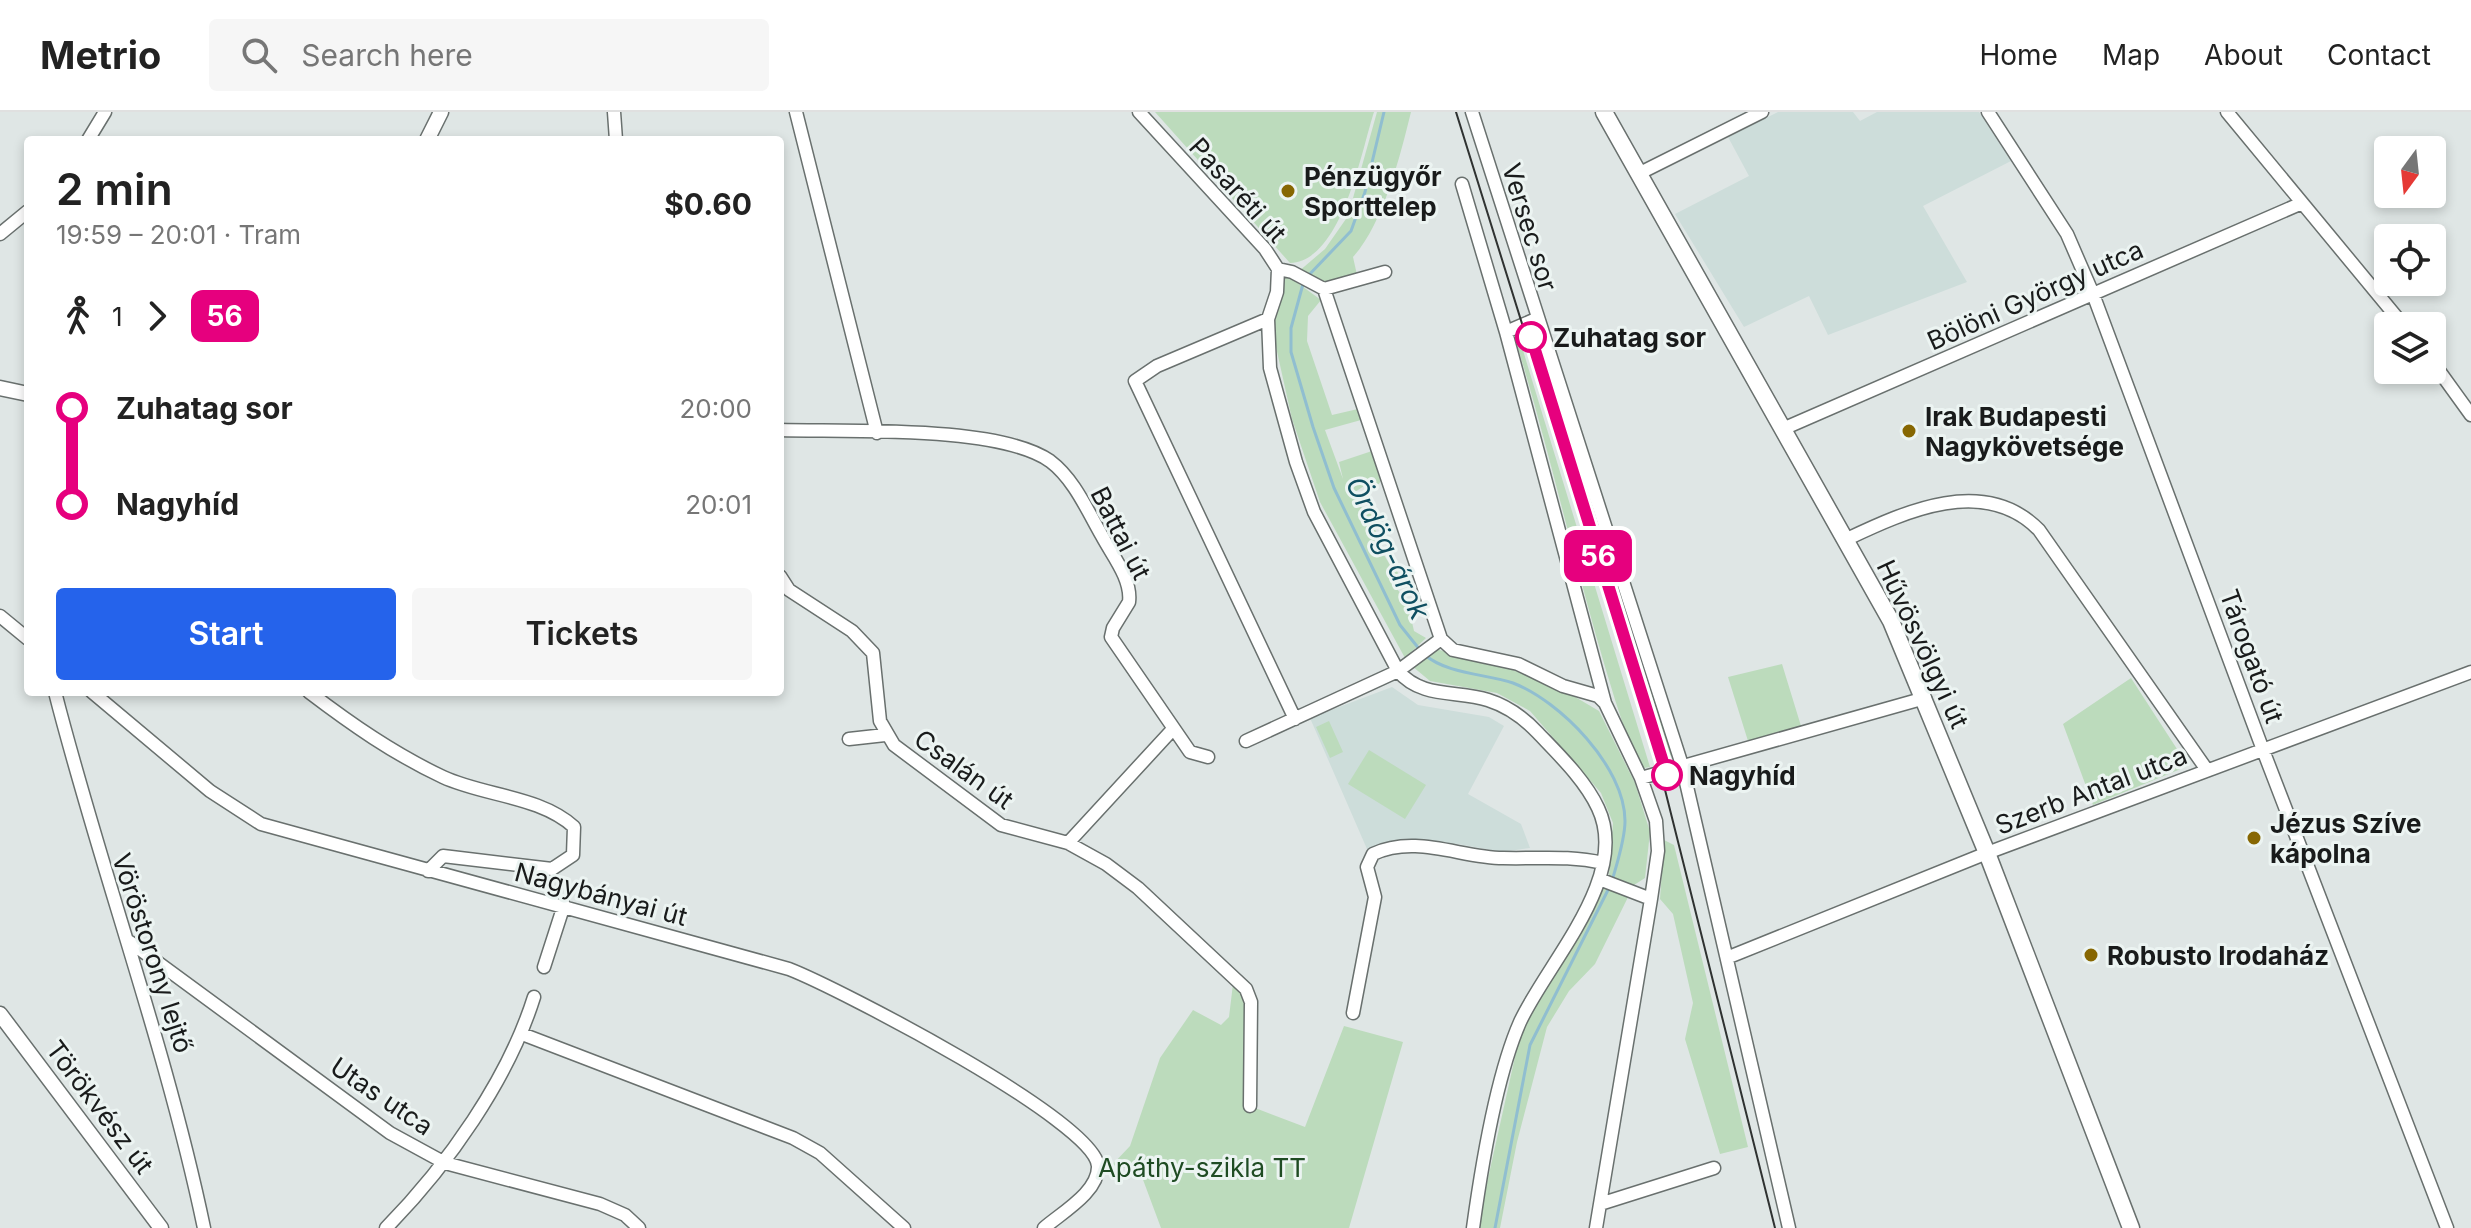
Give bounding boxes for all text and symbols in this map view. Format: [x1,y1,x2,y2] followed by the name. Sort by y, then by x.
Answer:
[209,19,769,91] search box
[40,32,161,78] text: Metrio
[237,33,281,77] icon: search
[301,37,473,73] text: Search here
[1979,38,2058,72] text: Home
[2102,38,2160,72] text: Map
[2204,38,2283,72] text: About
[2327,38,2431,72] text: Contact
[1183,131,1293,249] street label: Pasaréti út
[2374,136,2446,208] north arrow
[2374,136,2446,384] map controls
[1496,159,1564,295] street label: Versec sor
[1304,161,1442,222] place label: Pénzügyőr Sporttelep
[56,162,173,216] text: 2 min
[1279,182,1297,200] marker: Pénzügyőr Sporttelep
[664,186,752,222] text: $0.60
[56,219,301,250] text: 19:59 – 20:01 · Tram
[2374,224,2446,296] button: locate
[1922,233,2148,357] street label: Bölöni György utca
[56,294,100,338] icon: walk
[135,294,179,338] icon: forward
[207,299,243,333] text: 56
[112,301,123,332] text: 1
[2374,312,2446,384] button: layers
[1516,322,1546,352] marker: Zuhatag sor
[1553,322,1707,353] place label: Zuhatag sor
[116,390,293,426] text: Zuhatag sor
[679,393,752,424] text: 20:00
[1925,401,2124,462] place label: Irak Budapesti Nagykövetsége
[1900,422,1918,440] marker: Irak Budapesti Nagykövetsége
[1339,471,1438,626] water label: Ördög-árok
[1084,481,1158,585] street label: Battai út
[116,486,239,522] text: Nagyhíd
[685,489,752,520] text: 20:01
[1562,530,1634,582] line badge: 56
[1580,539,1616,573] text: 56
[1870,555,1976,733] street label: Hűvösvölgyi út
[2213,585,2291,727] street label: Tárogató út
[56,588,396,680] button: Start
[412,588,752,680] button: Tickets
[908,723,1020,815] street label: Csalán út
[1991,739,2191,841] street label: Szerb Antal utca
[1652,760,1682,790] marker: Nagyhíd
[1689,760,1796,791] place label: Nagyhíd
[2270,808,2422,869] place label: Jézus Szíve kápolna
[2245,829,2263,847] marker: Jézus Szíve kápolna
[106,849,200,1057] street label: Vöröstorony lejtő
[511,856,691,932] street label: Nagybányai út
[2107,940,2329,971] place label: Robusto Irodaház
[2082,946,2100,964] marker: Robusto Irodaház
[40,1034,160,1180] street label: Törökvész út
[325,1050,439,1142] street label: Utas utca
[1098,1152,1306,1183] park label: Apáthy-szikla TT

